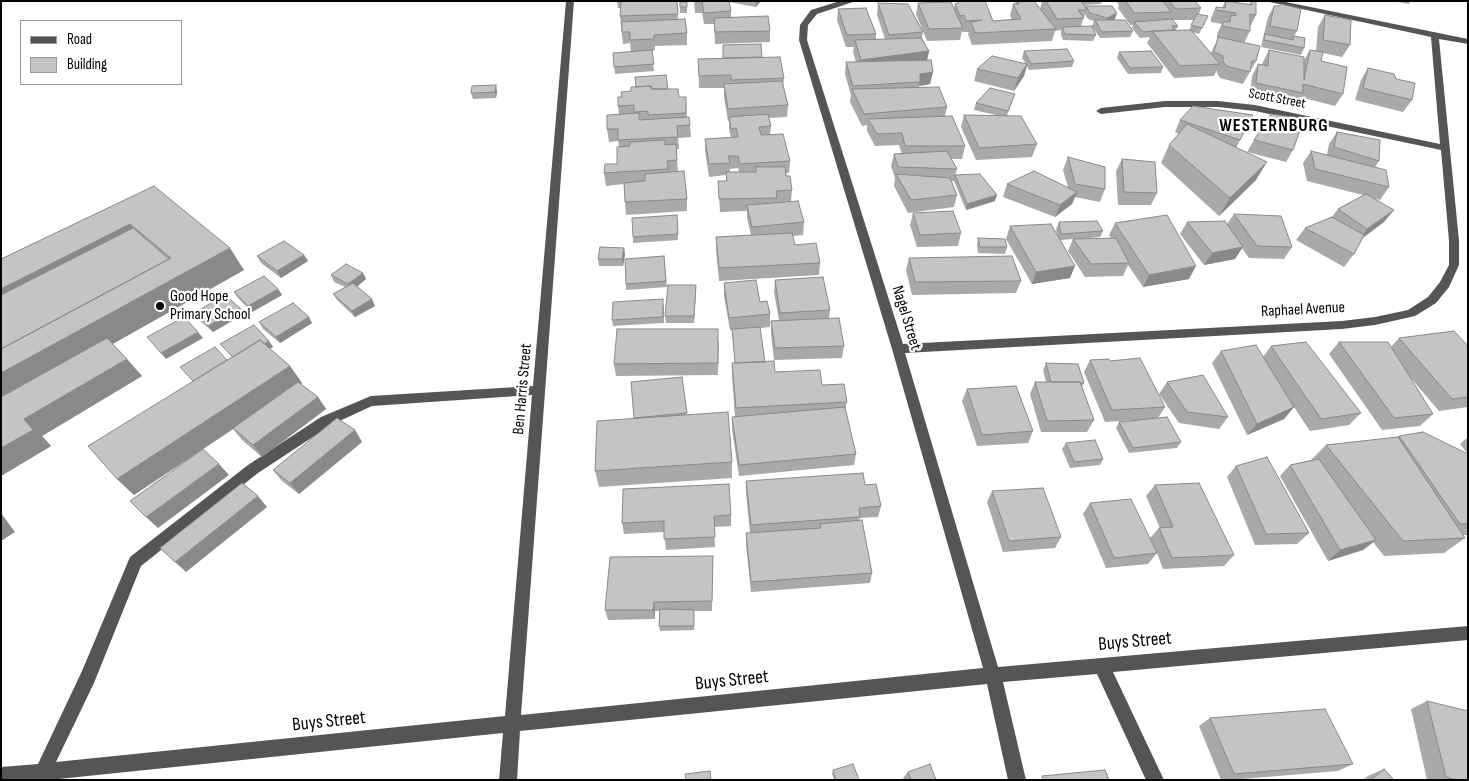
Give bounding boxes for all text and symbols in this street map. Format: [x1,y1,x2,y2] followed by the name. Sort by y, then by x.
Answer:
[20,20,182,85] legend
[67,30,92,49] text: Road
[67,55,107,74] text: Building
[1247,85,1307,113] street label: Scott Street
[1218,115,1330,137] district label: WESTERNBURG
[887,283,925,353] street label: Nagel Street
[170,287,251,325] place label: Good Hope Primary School
[1261,298,1345,322] street label: Raphael Avenue
[154,300,166,312] marker: Good Hope Primary School
[509,343,537,435] street label: Ben Harris Street
[1097,627,1173,657] street label: Buys Street
[694,666,770,696] street label: Buys Street
[291,707,367,737] street label: Buys Street

